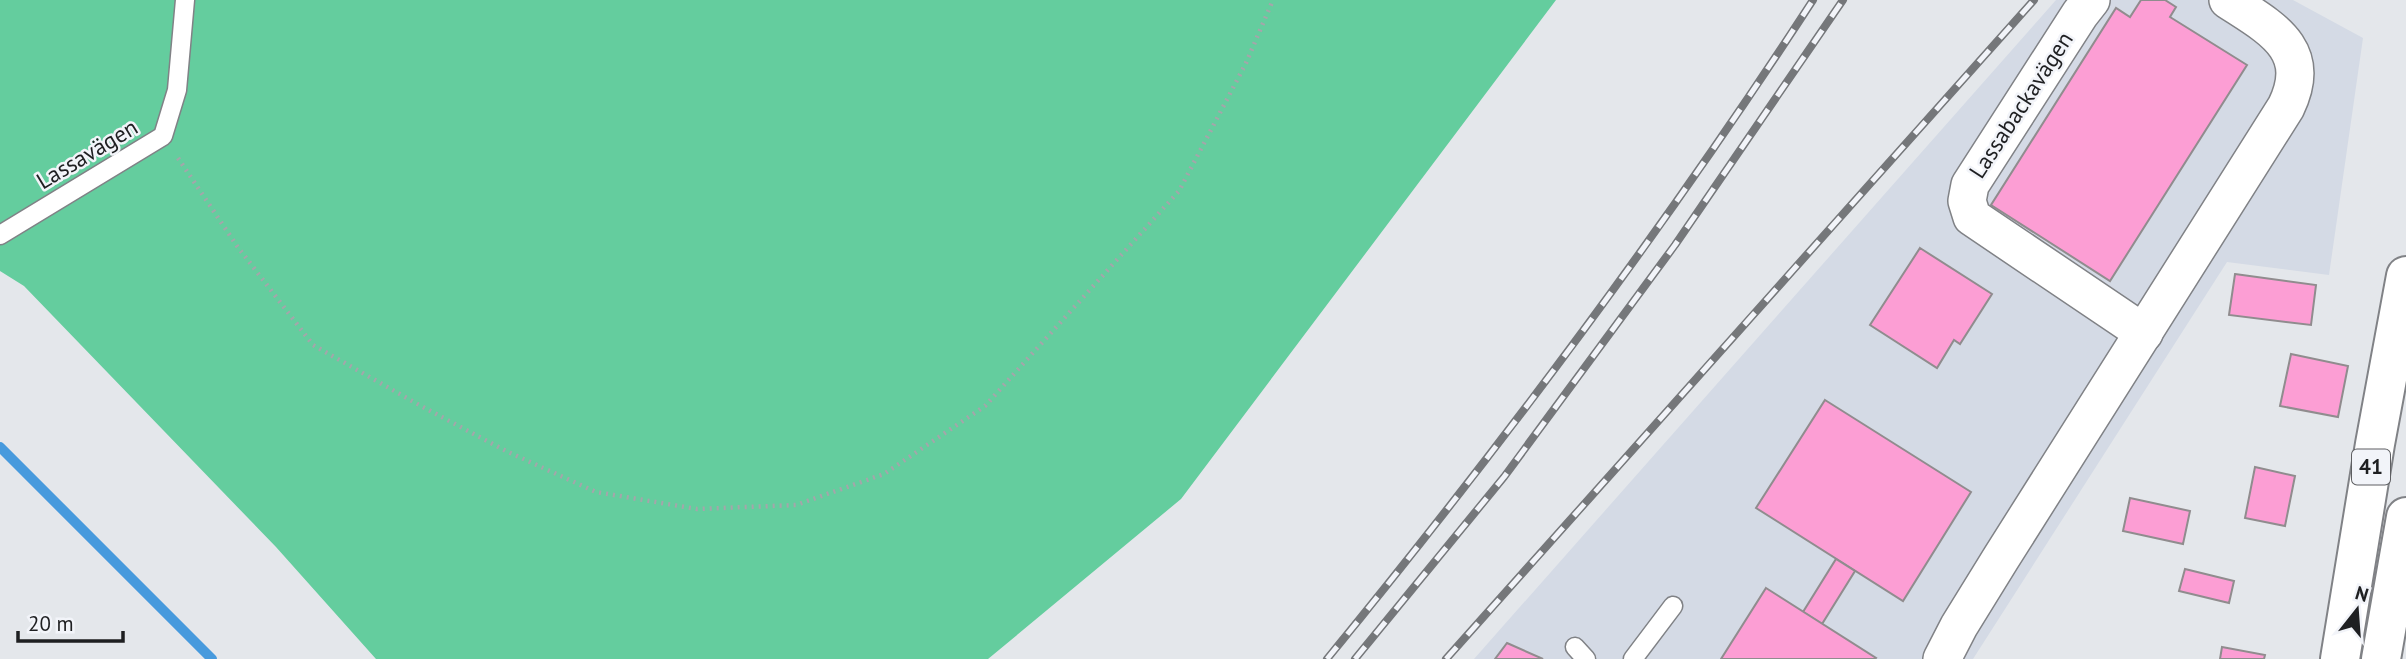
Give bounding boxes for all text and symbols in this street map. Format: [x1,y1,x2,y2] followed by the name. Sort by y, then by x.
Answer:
[1962,26,2079,184] street label: Lassabackavägen
[31,112,143,195] street label: Lassavägen
[2352,449,2390,484] road number: 41
[2322,575,2392,645] north arrow
[2352,580,2371,607] text: N
[18,600,122,644] scale bar
[28,610,74,637] text: 20 m

